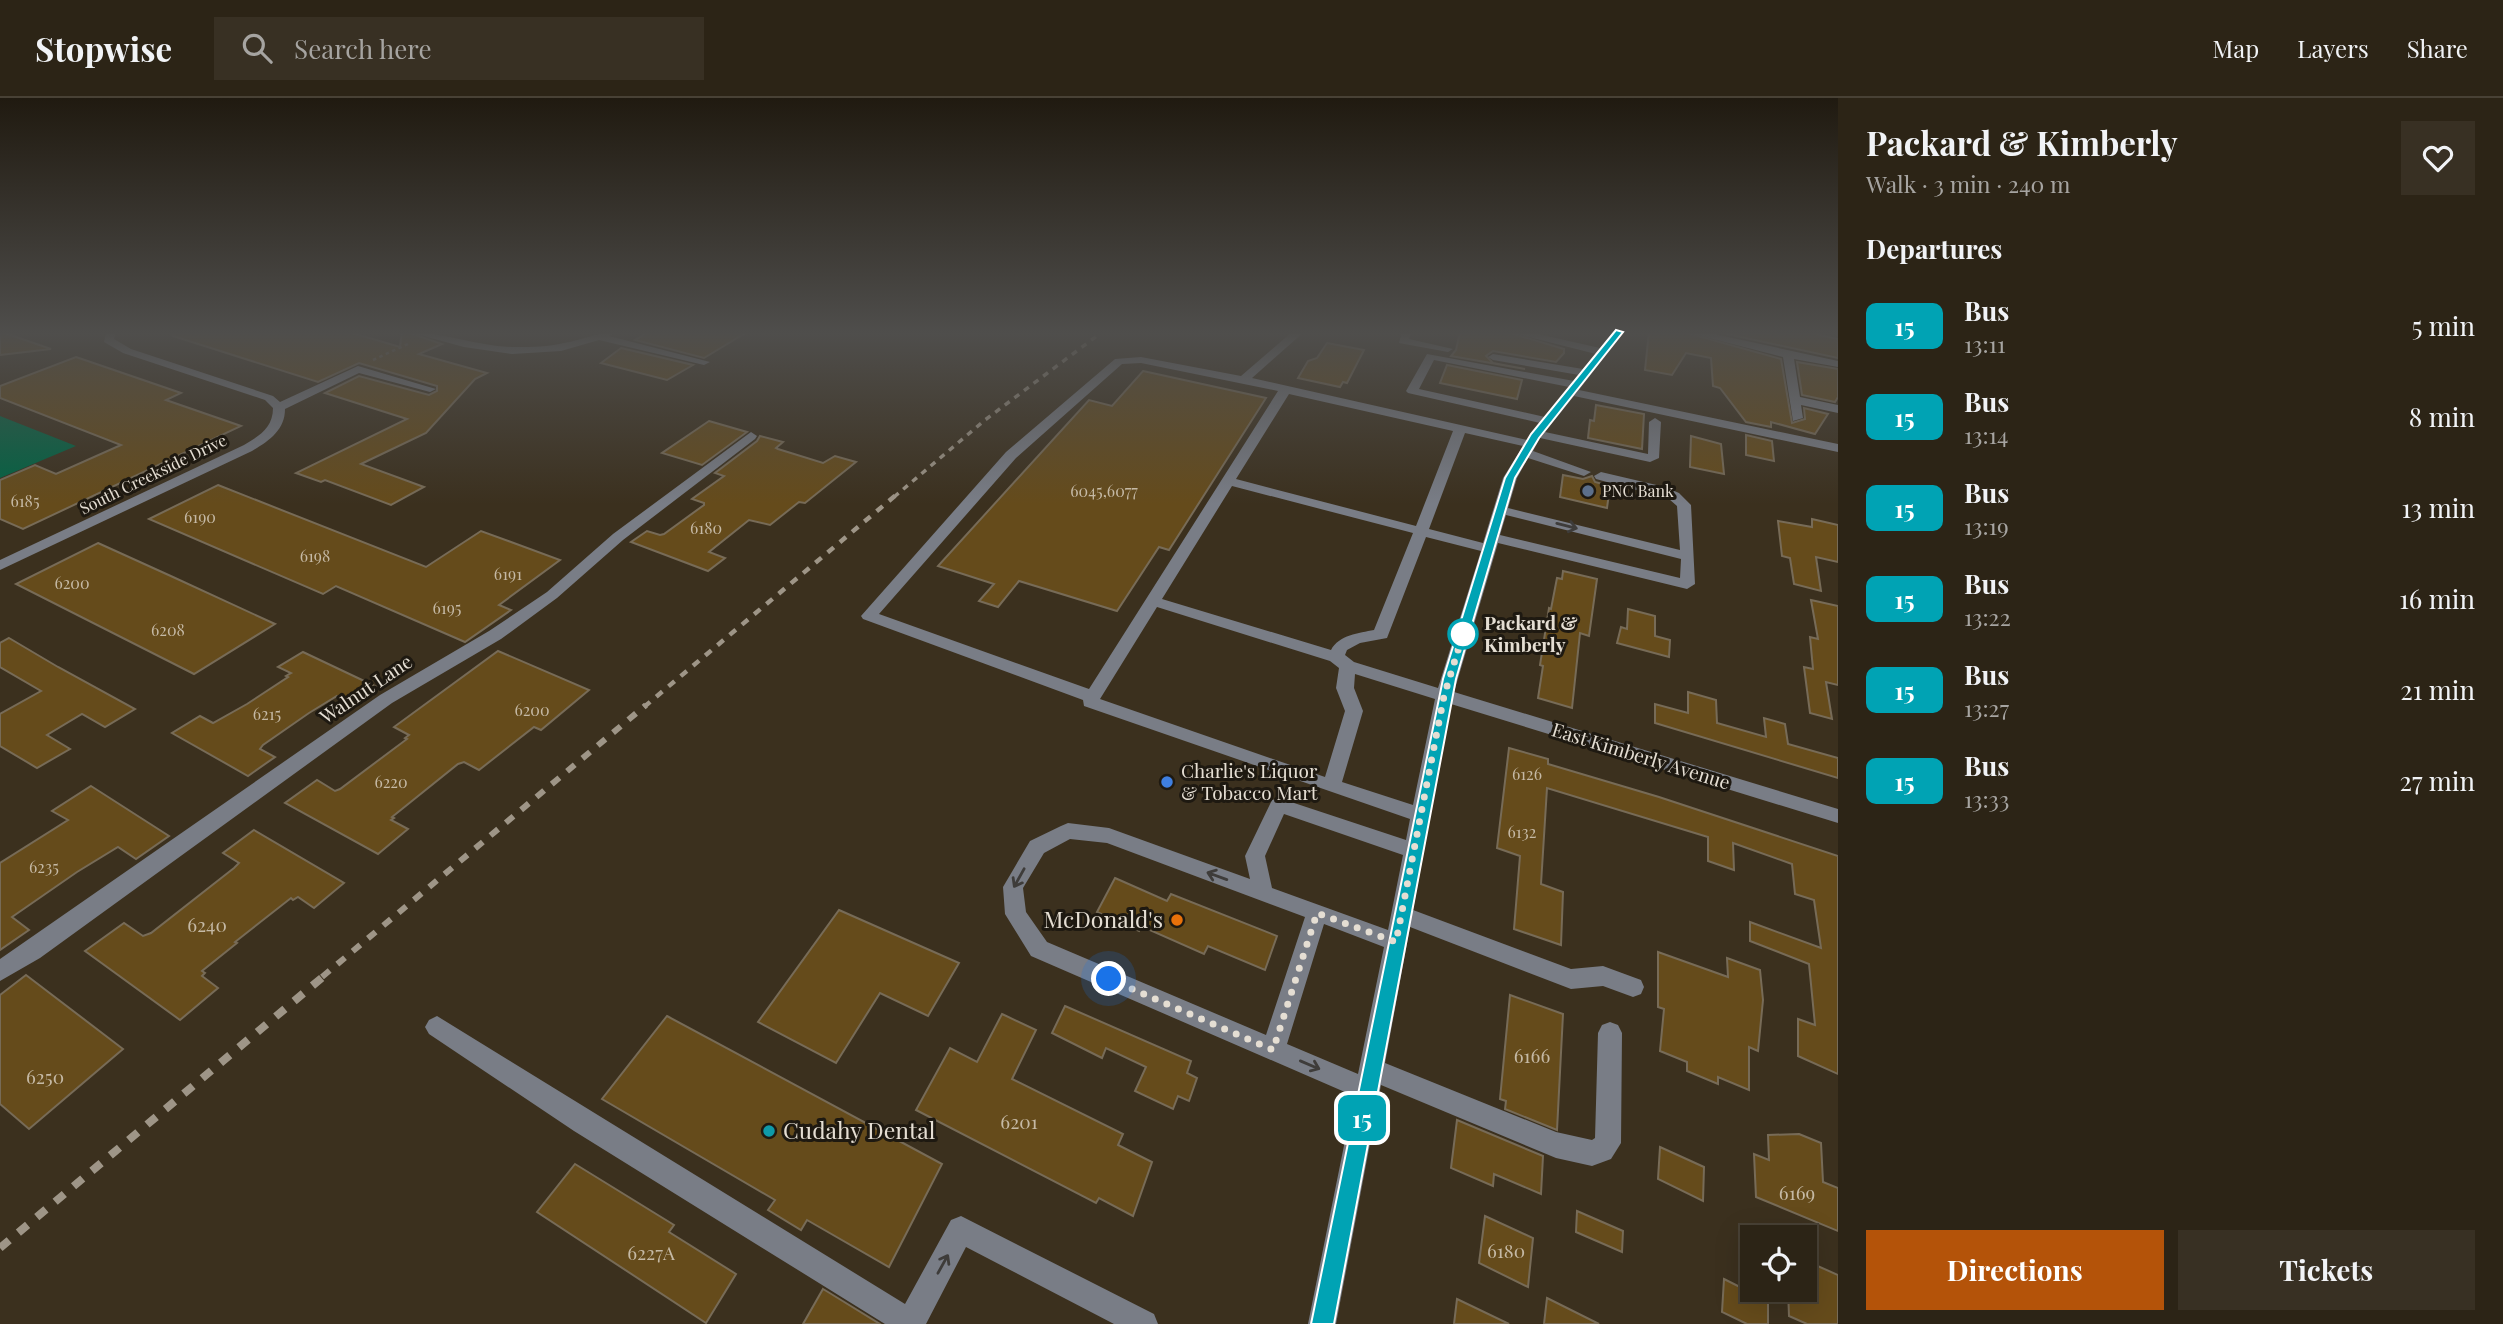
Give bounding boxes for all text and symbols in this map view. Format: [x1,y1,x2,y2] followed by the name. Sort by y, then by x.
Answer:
[214,17,704,80] search box
[35,26,172,70] text: Stopwise
[238,29,276,67] icon: search
[294,31,432,66] text: Search here
[2213,32,2259,64] text: Map
[2297,32,2369,64] text: Layers
[2407,32,2468,64] text: Share
[1866,120,2178,164] text: Packard & Kimberly
[2401,121,2475,195] button: heart
[1866,168,2070,199] text: Walk · 3 min · 240 m
[1866,231,2002,266] text: Departures
[1964,293,2009,328] text: Bus
[2412,308,2475,343] text: 5 min
[1895,310,1914,342] text: 15
[1964,328,2006,359] text: 13:11
[1964,384,2009,419] text: Bus
[2409,399,2475,434] text: 8 min
[1895,401,1914,433] text: 15
[1964,419,2008,450] text: 13:14
[76,429,230,518] street label: South Creekside Drive
[1964,475,2009,510] text: Bus
[1070,480,1138,501] house number: 6045,6077
[1602,480,1674,501] place label: PNC Bank
[1580,483,1596,499] marker: PNC Bank
[10,490,40,511] house number: 6185
[2401,490,2475,525] text: 13 min
[1895,492,1914,524] text: 15
[184,506,216,527] house number: 6190
[1964,510,2009,541] text: 13:19
[690,517,722,538] house number: 6180
[1555,520,1578,533] one-way arrow
[300,545,330,566] house number: 6198
[494,563,522,584] house number: 6191
[1964,566,2009,601] text: Bus
[54,572,90,593] house number: 6200
[2399,581,2475,616] text: 16 min
[1895,583,1914,615] text: 15
[433,597,461,618] house number: 6195
[1964,601,2011,632] text: 13:22
[1484,609,1578,657] place label: Packard & Kimberly
[151,619,185,640] house number: 6208
[1448,619,1478,649] marker: Packard & Kimberly
[313,648,417,729] street label: Walnut Lane
[1964,657,2009,692] text: Bus
[2400,672,2475,707] text: 21 min
[1895,674,1914,706] text: 15
[1964,692,2009,723] text: 13:27
[514,699,550,720] house number: 6200
[253,703,281,724] house number: 6215
[1549,716,1734,795] street label: East Kimberly Avenue
[1964,748,2009,783] text: Bus
[1181,757,1318,805] place label: Charlie's Liquor & Tobacco Mart
[1512,763,1542,784] house number: 6126
[2400,763,2475,798] text: 27 min
[1895,765,1914,797] text: 15
[374,771,408,792] house number: 6220
[1159,774,1175,790] marker: Charlie's Liquor & Tobacco Mart
[1964,783,2009,814] text: 13:33
[1508,821,1536,842] house number: 6132
[29,856,59,877] house number: 6235
[1012,868,1026,888] one-way arrow
[1206,869,1228,881] one-way arrow
[1043,903,1163,934] place label: McDonald's
[187,911,227,937] house number: 6240
[1169,912,1185,928] marker: McDonald's
[1091,961,1126,996] your location
[1514,1042,1550,1068] house number: 6166
[1299,1060,1320,1073] one-way arrow
[26,1063,64,1089] house number: 6250
[1330,1095,1394,1141] line badge: 15
[1352,1102,1372,1134] text: 15
[1000,1108,1038,1134] house number: 6201
[783,1114,936,1145] place label: Cudahy Dental
[761,1123,777,1139] marker: Cudahy Dental
[1779,1179,1815,1205] house number: 6169
[1740,1225,1817,1302] map controls
[1740,1225,1817,1302] button: locate
[1866,1230,2164,1310] button: Directions
[2178,1230,2475,1310] button: Tickets
[1487,1237,1525,1263] house number: 6180
[627,1239,676,1265] house number: 6227A
[936,1254,950,1274] one-way arrow

